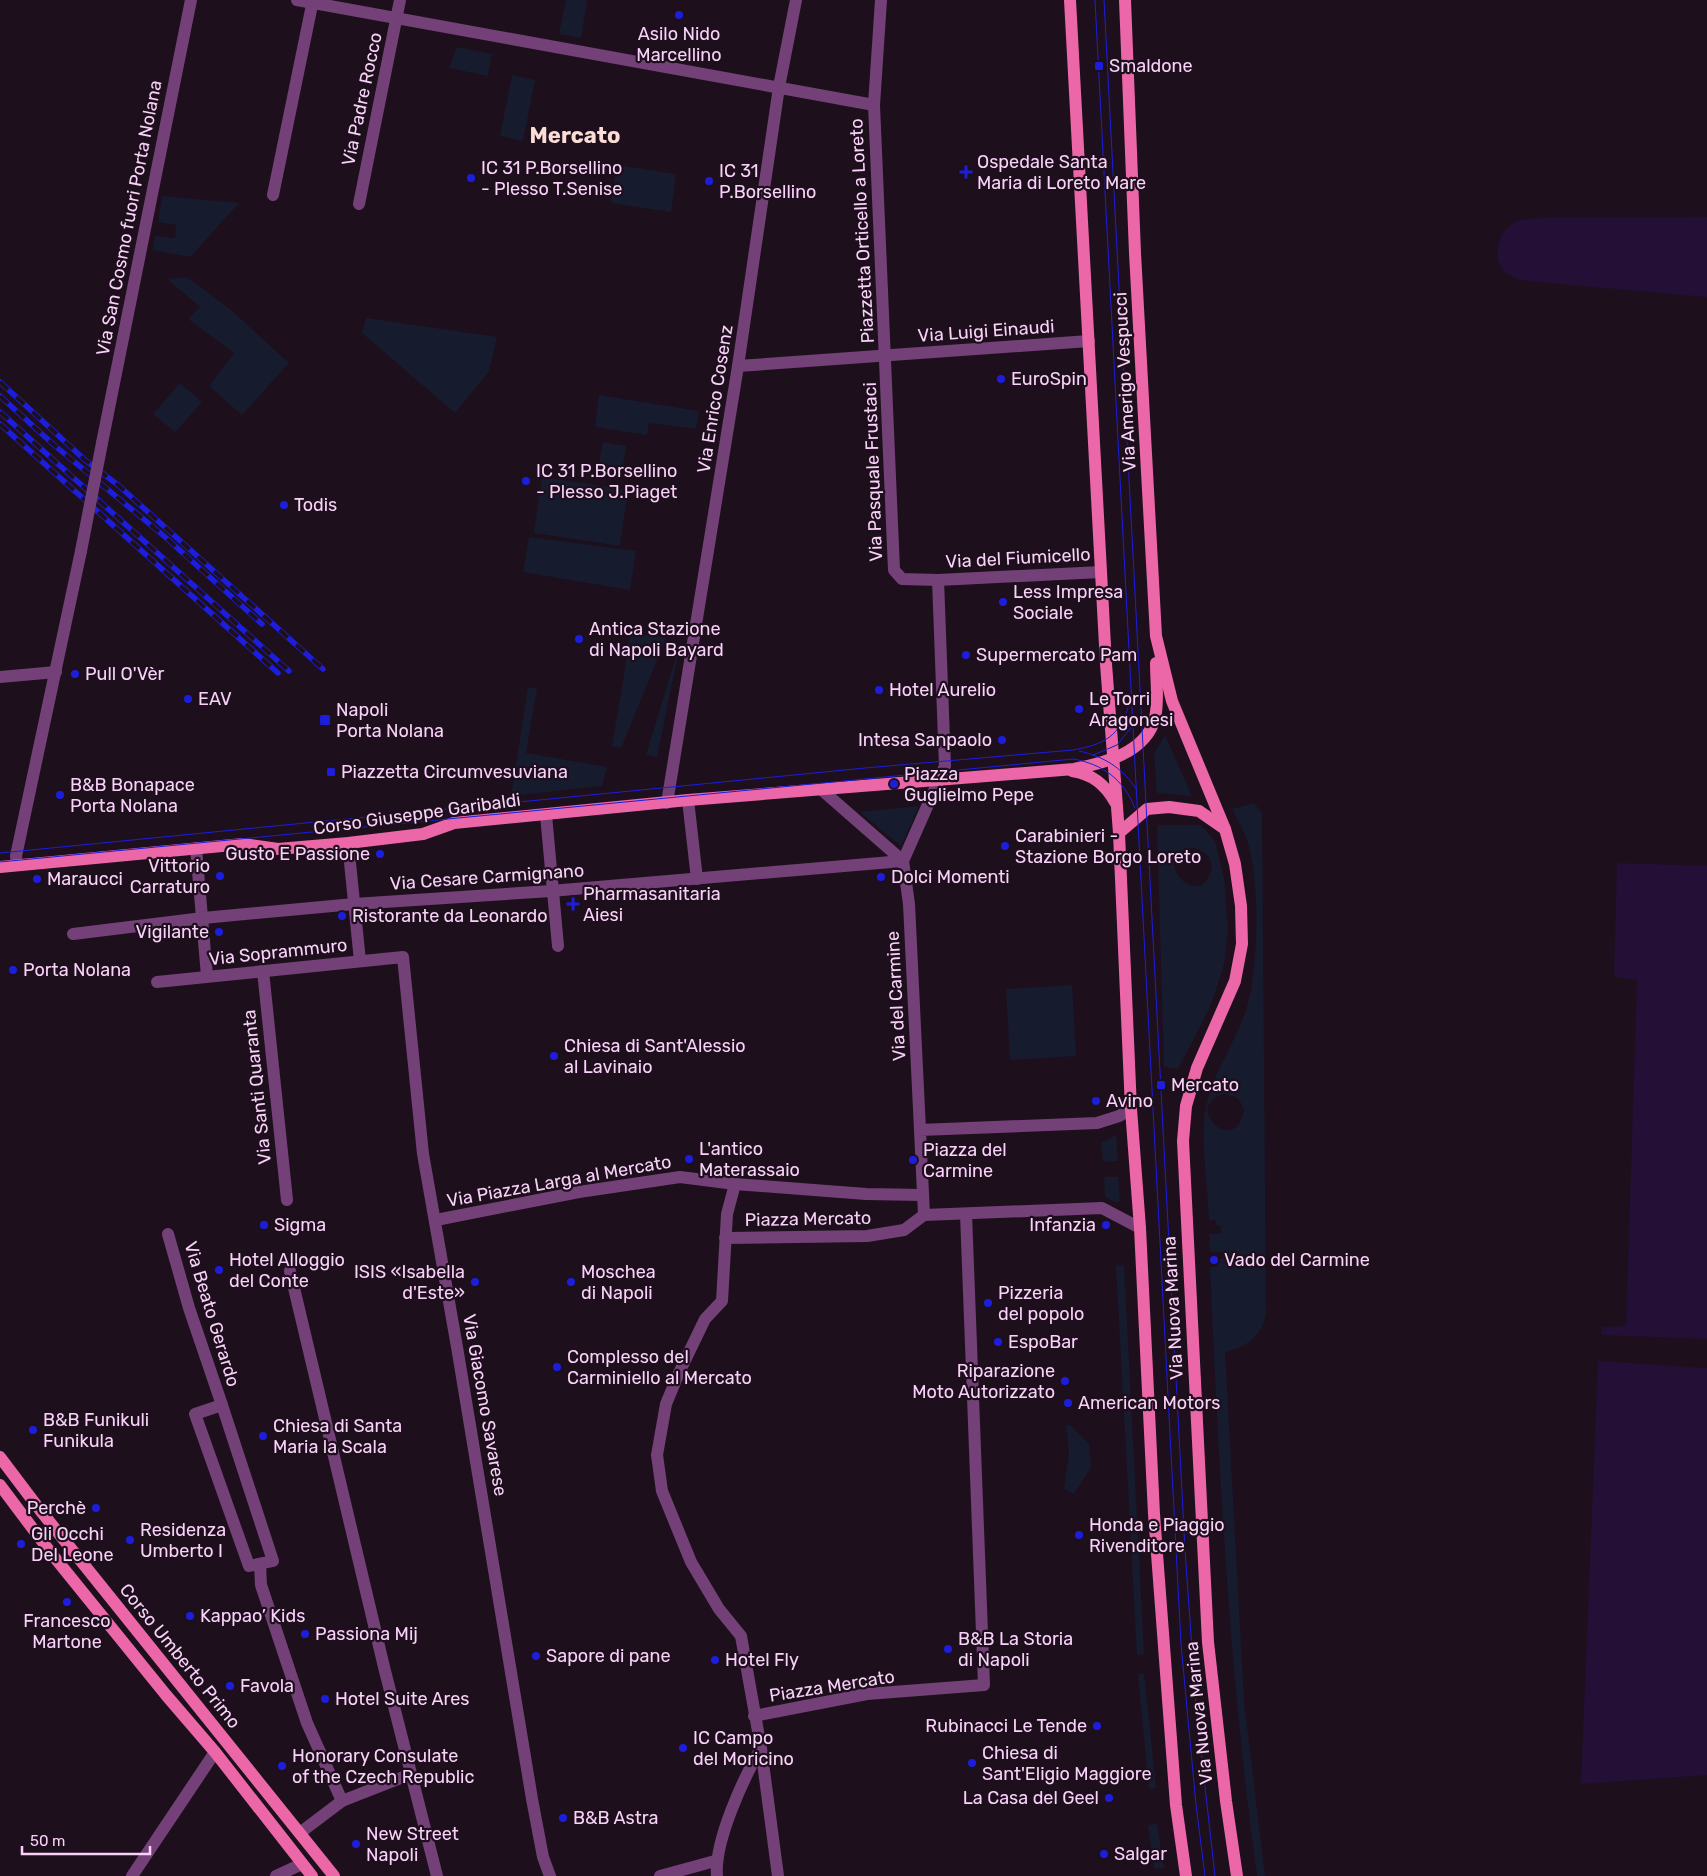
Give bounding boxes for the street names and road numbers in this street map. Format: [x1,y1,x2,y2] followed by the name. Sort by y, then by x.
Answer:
[337,30,387,168] street label: Via Padre Rocco
[91,78,167,358] street label: Via San Cosmo fuori Porta Nolana
[845,118,879,344] street label: Piazzetta Orticello a Loreto
[1109,291,1141,473] street label: Via Amerigo Vespucci
[917,315,1055,347] street label: Via Luigi Einaudi
[692,323,738,475] street label: Via Enrico Cosenz
[859,382,887,562] street label: Via Pasquale Frustaci
[945,543,1091,573] street label: Via del Fiumicello
[312,789,522,839] street label: Corso Giuseppe Garibaldi
[389,859,585,895] street label: Via Cesare Carmignano
[882,930,910,1062] street label: Via del Carmine
[208,934,348,970] street label: Via Soprammuro
[238,1009,276,1165] street label: Via Santi Quaranta
[445,1150,673,1212] street label: Via Piazza Larga al Mercato
[744,1207,872,1231] street label: Piazza Mercato
[1158,1236,1188,1380] street label: Via Nuova Marina
[179,1239,245,1389] street label: Via Beato Gerardo
[458,1312,512,1498] street label: Via Giacomo Savarese
[115,1579,245,1733] street label: Corso Umberto Primo
[1181,1640,1217,1786] street label: Via Nuova Marina
[768,1665,896,1707] street label: Piazza Mercato

